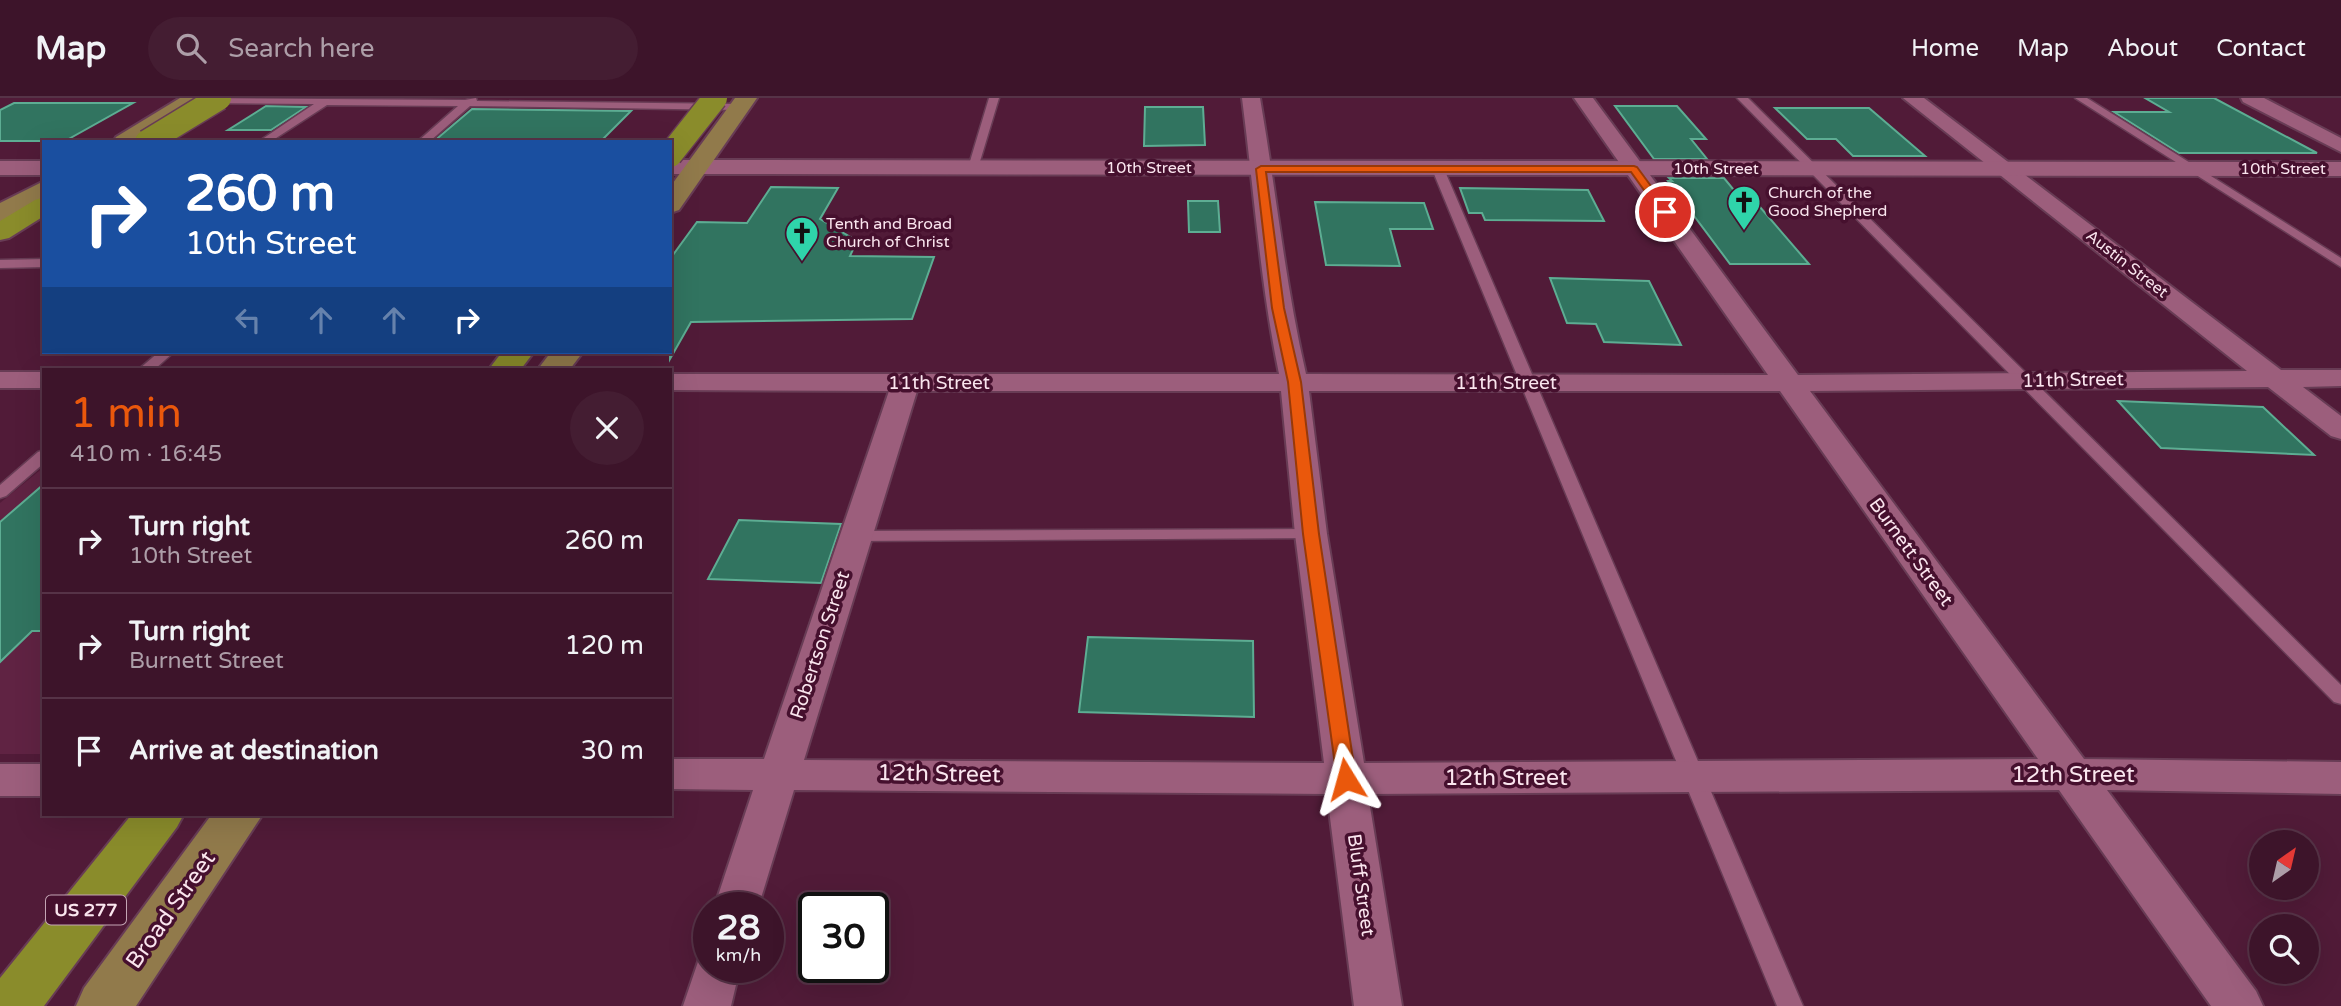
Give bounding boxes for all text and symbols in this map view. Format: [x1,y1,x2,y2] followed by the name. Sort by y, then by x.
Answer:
[148,17,638,80] search box
[35,29,106,68] text: Map
[172,29,210,67] icon: search
[228,33,374,64] text: Search here
[1911,34,1979,63] text: Home
[2017,34,2069,63] text: Map
[2107,34,2178,63] text: About
[2216,34,2306,63] text: Contact
[1106,158,1192,178] street label: 10th Street
[1673,159,1759,179] street label: 10th Street
[2240,159,2326,179] street label: 10th Street
[185,165,335,224] text: 260 m
[70,168,161,259] icon: right
[1635,182,1695,242] pin
[1725,183,1763,232] church icon: Church of the Good Shepherd
[1768,183,1887,221] place label: Church of the Good Shepherd
[1646,193,1684,231] icon: arrive
[783,214,821,263] church icon: Tenth and Broad Church of Christ
[826,214,952,252] place label: Tenth and Broad Church of Christ
[185,225,357,263] text: 10th Street
[2082,226,2172,302] street label: Austin Street
[229,301,267,339] icon: left
[302,301,340,339] icon: ahead
[375,301,413,339] icon: ahead
[448,301,486,339] icon: right
[2022,368,2124,392] street label: 11th Street
[888,372,990,394] street label: 11th Street
[1455,372,1557,394] street label: 11th Street
[70,388,182,439] text: 1 min
[570,391,644,465] button: close
[70,440,222,468] text: 410 m · 16:45
[1864,494,1958,610] street label: Burnett Street
[129,511,250,542] text: Turn right
[70,522,108,560] icon: right
[564,525,644,556] text: 260 m
[129,542,252,570] text: 10th Street
[786,568,854,722] street label: Robertson Street
[129,616,250,647] text: Turn right
[70,627,108,665] icon: right
[564,630,644,661] text: 120 m
[129,647,284,675] text: Burnett Street
[70,732,108,770] icon: arrive
[129,735,379,766] text: Arrive at destination
[581,735,644,766] text: 30 m
[1309,742,1383,816] position arrow
[877,759,1001,789] street label: 12th Street
[2011,761,2135,789] street label: 12th Street
[1444,764,1568,792] street label: 12th Street
[2249,830,2319,900] north arrow
[2249,830,2319,984] map controls
[1343,832,1379,938] street label: Bluff Street
[120,846,222,974] street label: Broad Street
[798,892,889,983] speed limit sign: 30
[46,896,126,924] road number: US 277
[717,907,760,949] text: 28
[2249,914,2319,984] button: search
[716,944,761,966] text: km/h

